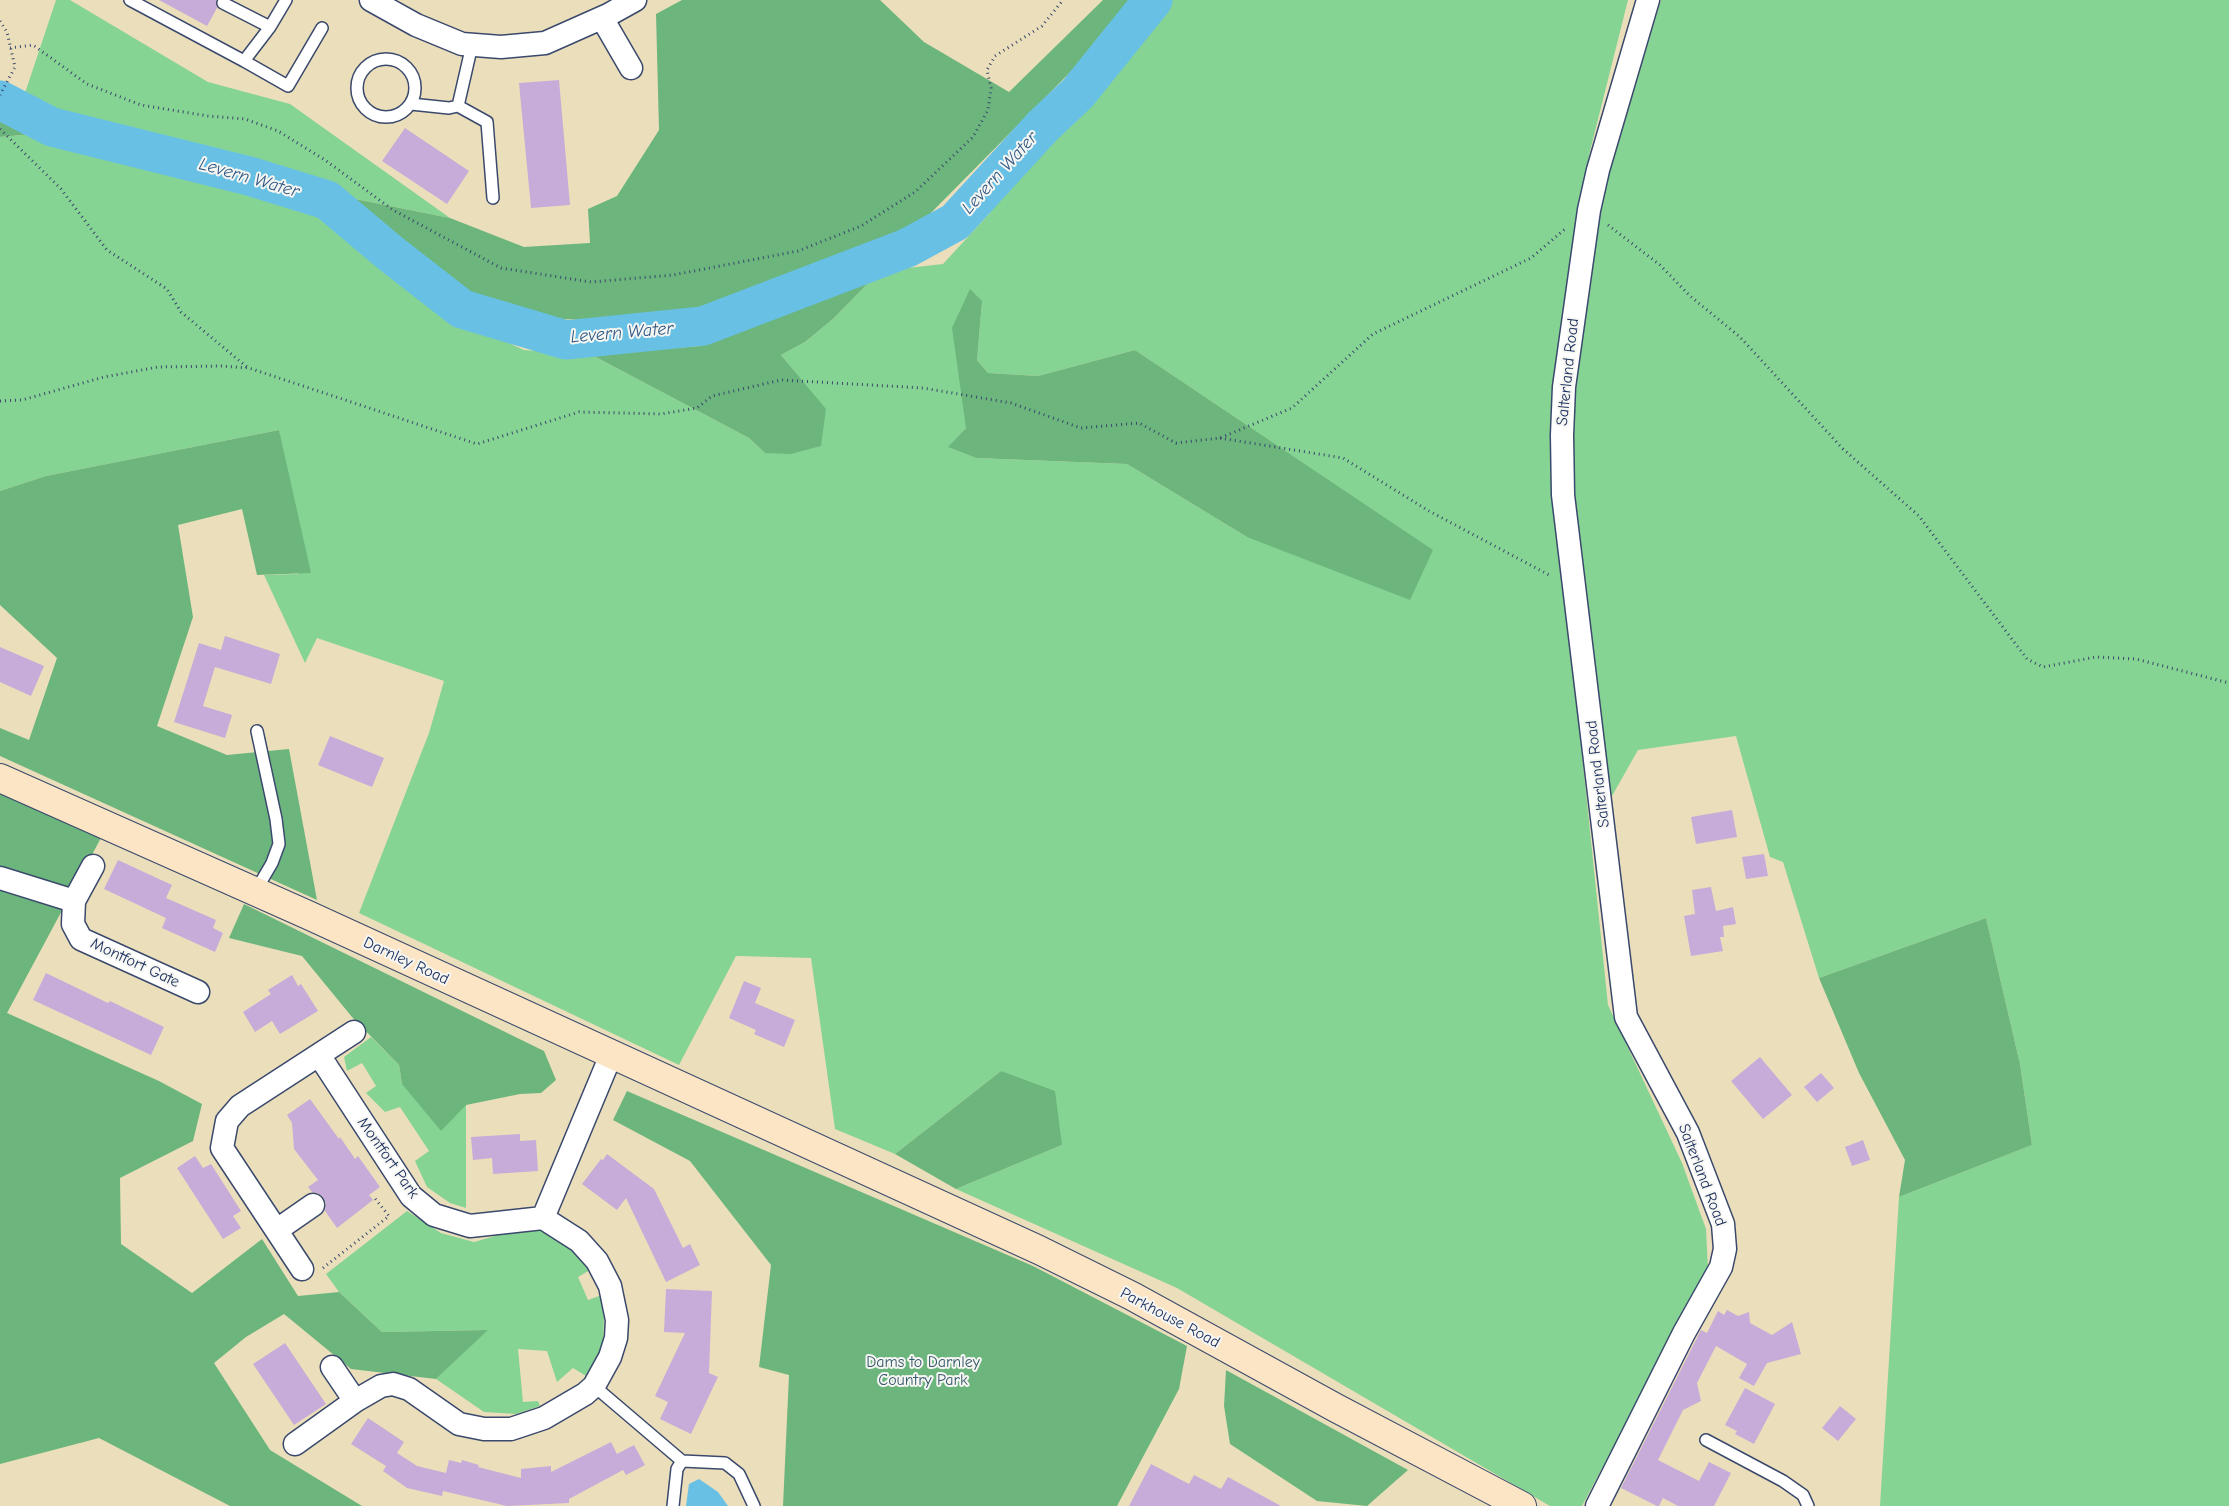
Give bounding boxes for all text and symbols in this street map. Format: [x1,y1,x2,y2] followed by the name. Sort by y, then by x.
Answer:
[957,127,1043,219] water label: Levern Water
[196,153,302,203] water label: Levern Water
[1553,317,1583,427] street label: Salterland Road
[570,318,674,348] water label: Levern Water
[1582,719,1614,829] street label: Salterland Road
[360,933,452,989] street label: Darnley Road
[87,934,183,992] street label: Montfort Gate
[353,1114,423,1202] street label: Montfort Park
[1674,1121,1730,1229] street label: Salterland Road
[1117,1284,1223,1352] street label: Parkhouse Road
[866,1352,980,1390] park label: Dams to Darnley Country Park

